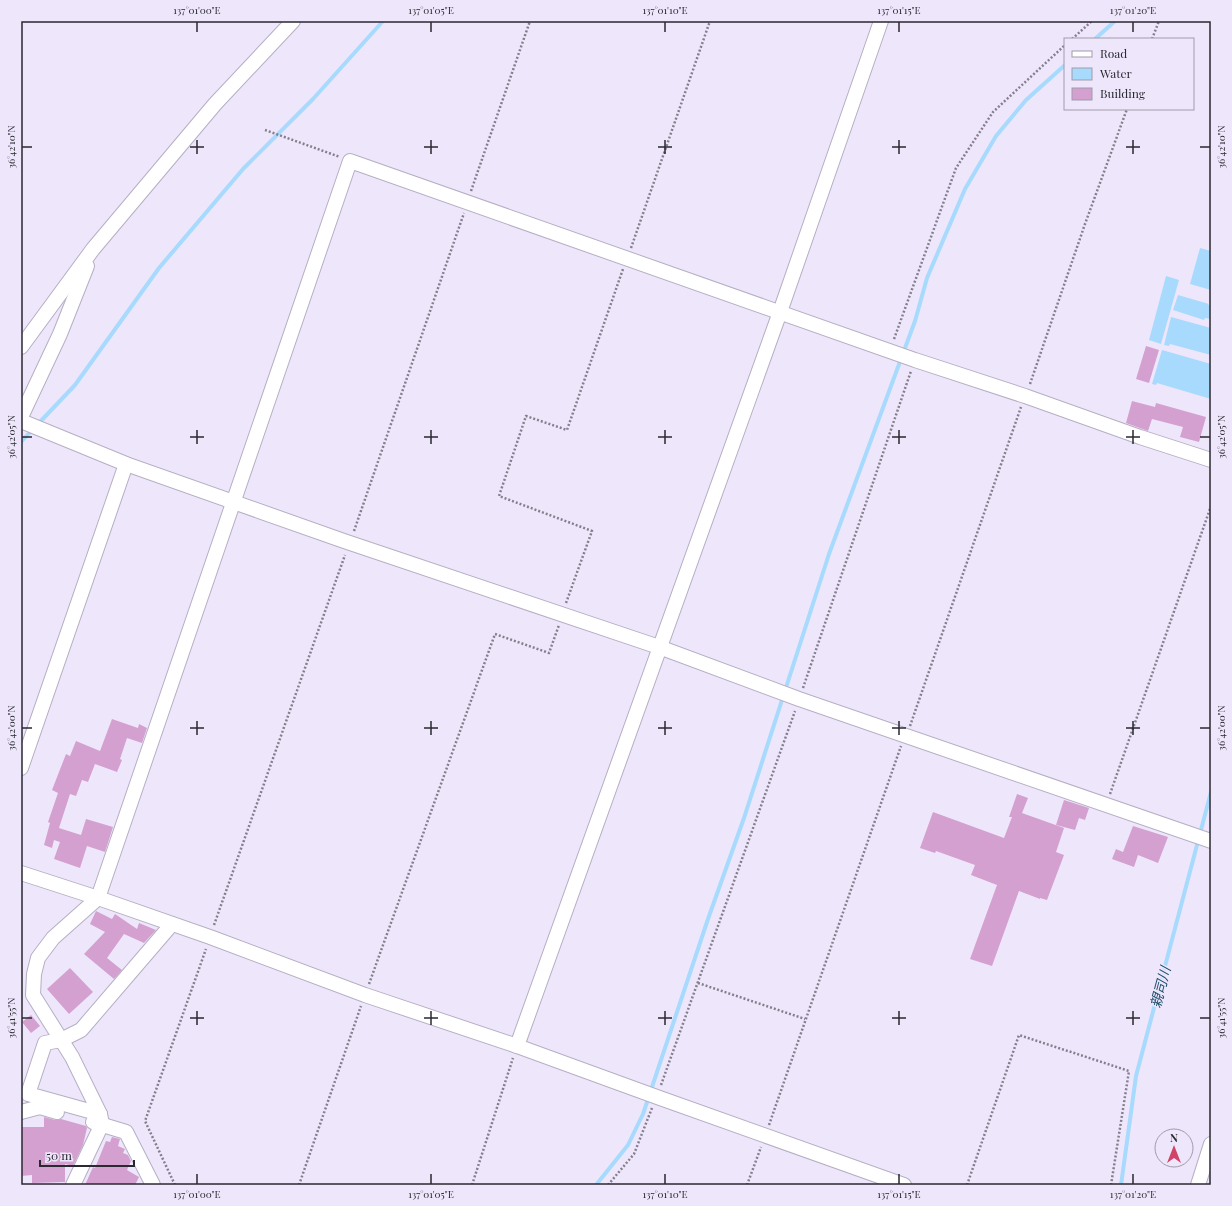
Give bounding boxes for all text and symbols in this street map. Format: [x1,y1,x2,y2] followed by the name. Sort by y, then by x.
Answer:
[173,3,221,17] text: 137°01'00"E
[408,3,454,17] text: 137°01'05"E
[642,3,688,17] text: 137°01'10"E
[877,3,921,17] text: 137°01'15"E
[1110,3,1156,17] text: 137°01'20"E
[1064,38,1194,110] legend
[1100,45,1127,61] text: Road
[1099,65,1133,81] text: Water
[1100,85,1146,101] text: Building
[4,125,18,169] text: 36°42'10"N
[1214,125,1228,169] text: 36°42'10"N
[4,415,18,459] text: 36°42'05"N
[1214,415,1228,459] text: 36°42'05"N
[4,705,18,751] text: 36°42'00"N
[1214,705,1228,751] text: 36°42'00"N
[1145,962,1175,1010] water label: 親司川
[4,998,18,1038] text: 36°41'55"N
[1214,998,1228,1038] text: 36°41'55"N
[1154,1128,1194,1168] north arrow
[1170,1130,1178,1145] text: N
[40,1142,134,1168] scale bar
[46,1147,72,1163] text: 50 m
[173,1187,221,1201] text: 137°01'00"E
[408,1187,454,1201] text: 137°01'05"E
[642,1187,688,1201] text: 137°01'10"E
[877,1187,921,1201] text: 137°01'15"E
[1110,1187,1156,1201] text: 137°01'20"E

